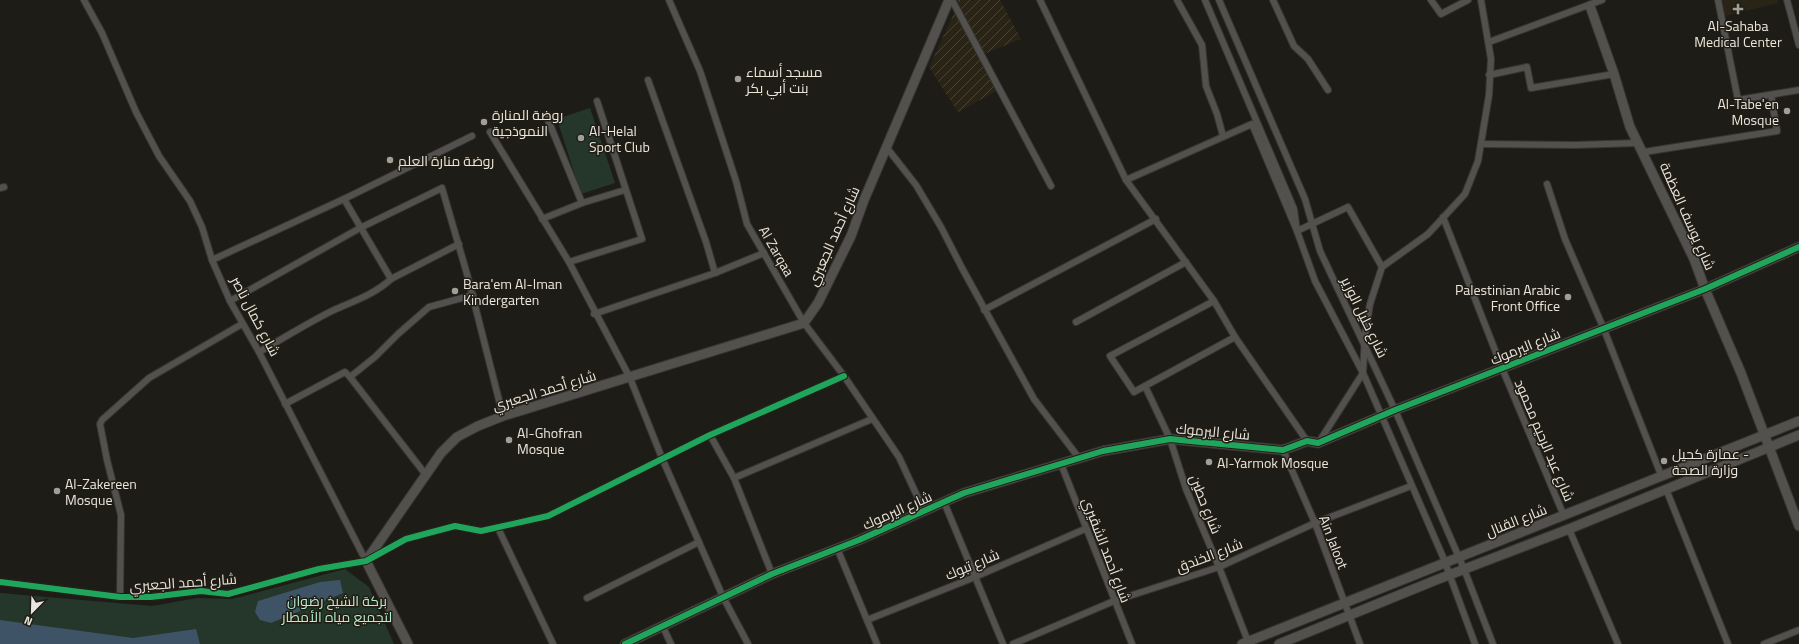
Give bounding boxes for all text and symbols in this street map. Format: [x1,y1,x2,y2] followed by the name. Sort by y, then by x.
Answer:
[1732,3,1744,15] marker: Al-Sahaba Medical Center
[1694,15,1782,52] place label: Al-Sahaba Medical Center
[745,61,823,100] place label: مسجد أسماء بنت أبي بكر
[733,74,743,84] marker: مسجد أسماء بنت أبي بكر
[1718,93,1779,130] place label: Al-Tabe'en Mosque
[492,104,563,141] place label: روضة المنارة النموذجية
[1782,106,1792,116] marker: Al-Tabe'en Mosque
[479,117,489,127] marker: روضة المنارة النموذجية
[589,120,650,157] place label: Al-Helal Sport Club
[576,133,586,143] marker: Al-Helal Sport Club
[398,150,494,171] place label: روضة منارة العلم
[385,155,395,165] marker: روضة منارة العلم
[1655,159,1721,273] street label: شارع يوسف العظمة
[802,183,866,290] street label: شارع أحمد الجعبري
[754,222,800,280] street label: Al Zarqaa
[226,271,286,360] street label: شارع كمال ناصر
[1336,272,1394,361] street label: شارع خليل الوزير
[463,273,562,310] place label: Bara'em Al-Iman Kindergarten
[1455,279,1560,316] place label: Palestinian Arabic Front Office
[450,286,460,296] marker: Bara'em Al-Iman Kindergarten
[1563,292,1573,302] marker: Palestinian Arabic Front Office
[1487,322,1563,370] street label: شارع اليرموك
[489,364,599,418] street label: شارع أحمد الجعبري
[1510,376,1580,504] street label: شارع عبد الرحيم محمود
[1175,417,1251,445] street label: شارع اليرموك
[517,422,582,459] place label: Al-Ghofran Mosque
[504,435,514,445] marker: Al-Ghofran Mosque
[1672,443,1749,480] place label: عمارة كحيل - وزارة الصحة
[1217,452,1329,473] place label: Al-Yarmok Mosque
[1659,456,1669,466] marker: عمارة كحيل - وزارة الصحة
[1204,457,1214,467] marker: Al-Yarmok Mosque
[1185,471,1227,537] street label: شارع حطين
[65,473,137,510] place label: Al-Zakereen Mosque
[859,485,935,535] street label: شارع اليرموك
[52,486,62,496] marker: Al-Zakereen Mosque
[1075,494,1137,606] street label: شارع أحمد الشقيري
[1482,498,1550,542] street label: شارع القنال
[1314,512,1354,572] street label: Ain Jaloot
[1173,533,1245,577] street label: شارع الخندق
[942,543,1002,585] street label: شارع تبوك
[129,568,238,598] street label: شارع أحمد الجعبري
[281,590,392,627] park label: بركة الشيخ رضوان لتجميع مياه الأمطار
[12,592,52,632] north arrow
[21,612,35,630] text: N

